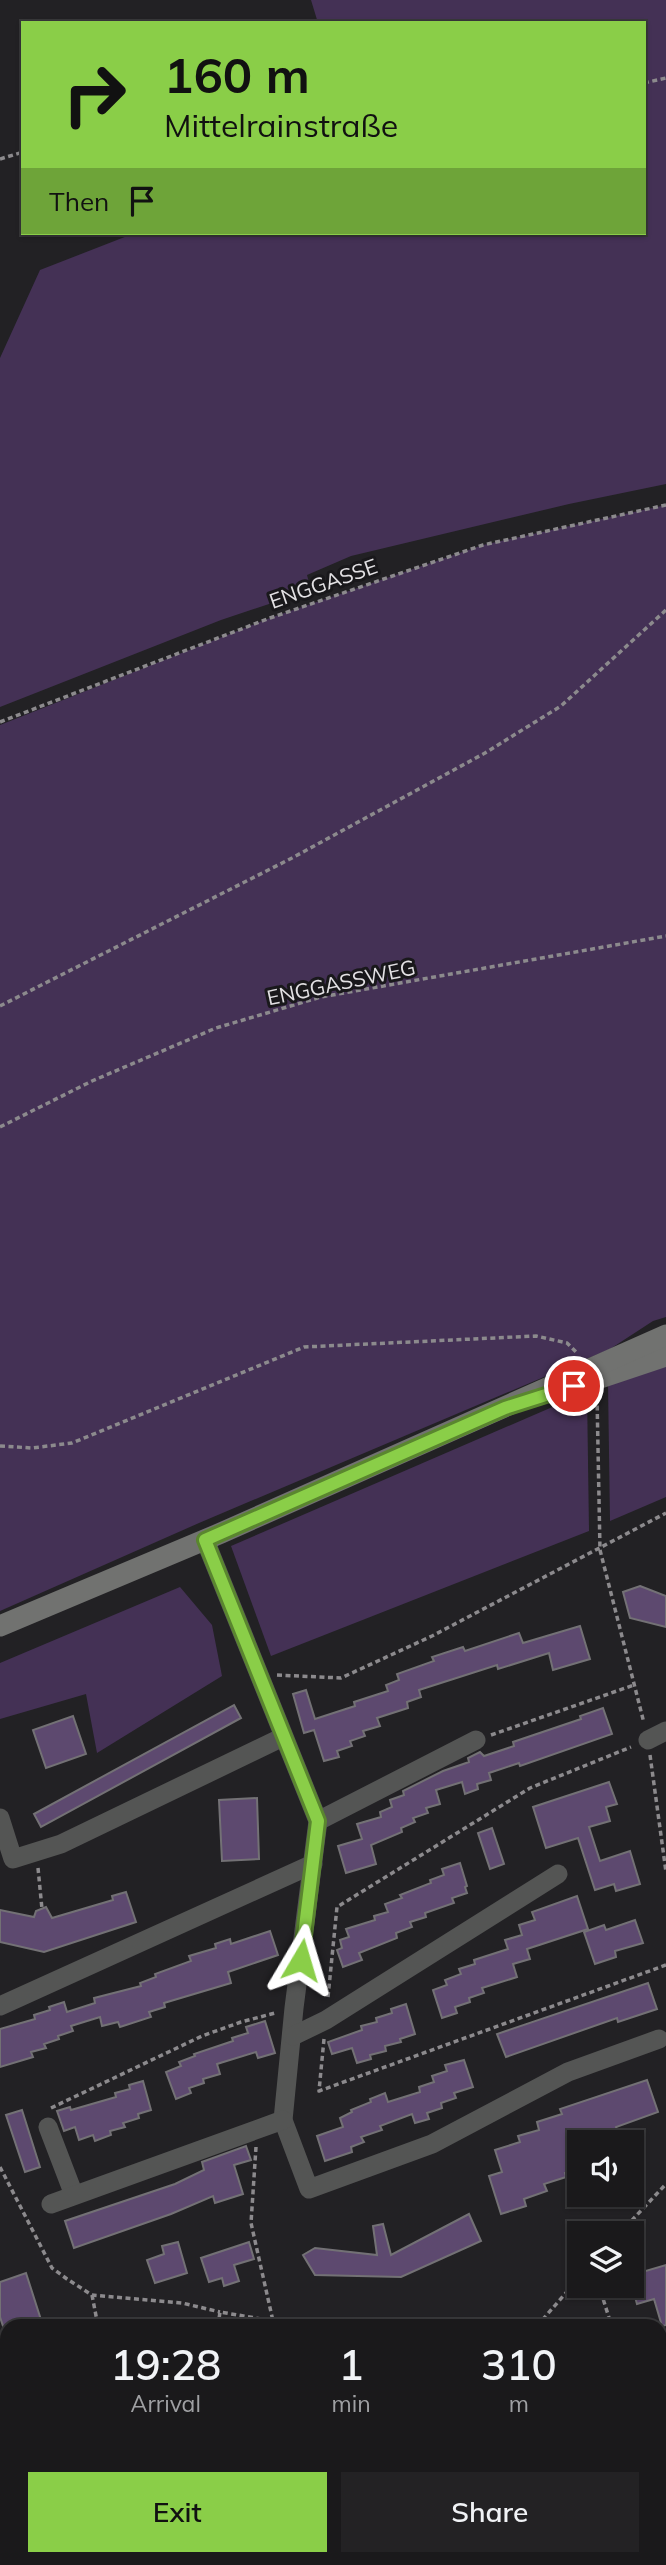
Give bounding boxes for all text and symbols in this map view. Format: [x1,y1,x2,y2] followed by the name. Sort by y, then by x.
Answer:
[164,44,310,105] text: 160 m
[49,49,140,140] icon: right
[164,105,398,145] text: Mittelrainstraße
[123,182,161,220] icon: arrive
[49,185,109,218] text: Then
[266,552,380,614] street label: ENGGASSE
[264,954,418,1010] street label: ENGGASSWEG
[544,1356,604,1416] pin
[555,1367,593,1405] icon: arrive
[264,1923,338,1997] position arrow
[567,2130,644,2298] map controls
[567,2130,644,2207] button: sound
[567,2221,644,2298] button: layers
[110,2338,221,2391] text: 19:28
[338,2338,364,2391] text: 1
[481,2338,557,2391] text: 310
[131,2389,201,2418] text: Arrival
[331,2389,371,2418] text: min
[509,2389,529,2418] text: m
[28,2472,327,2552] button: Exit
[341,2472,639,2552] button: Share

